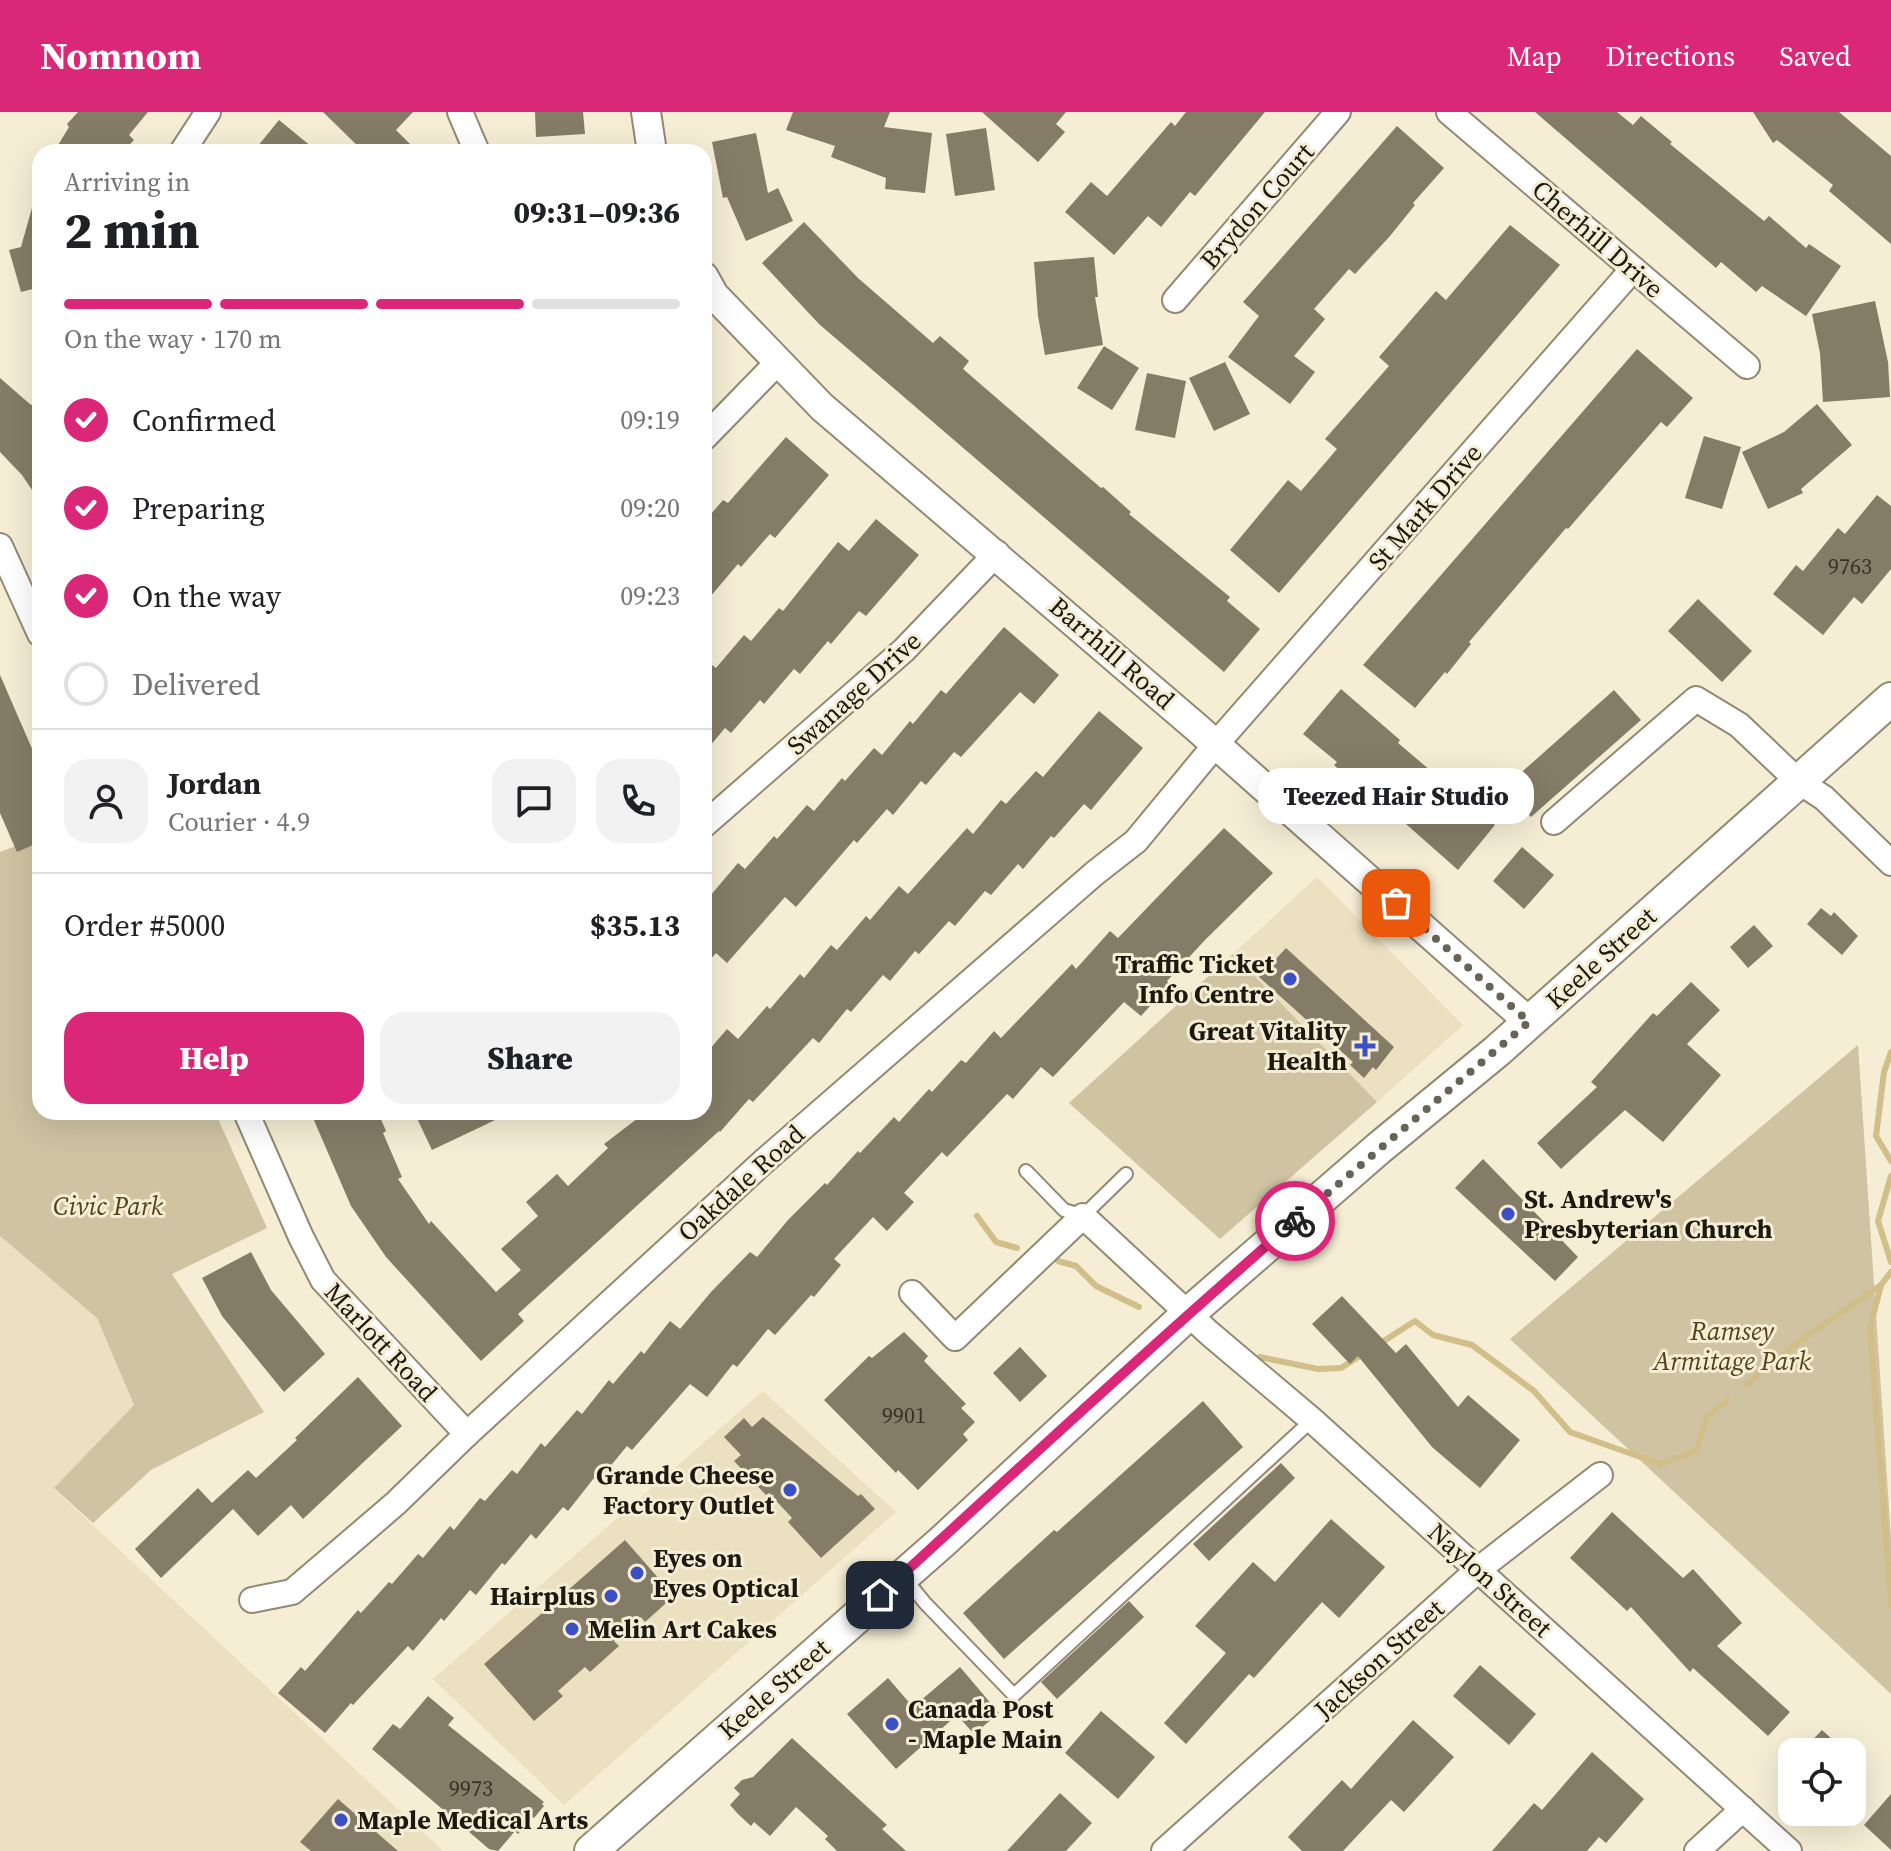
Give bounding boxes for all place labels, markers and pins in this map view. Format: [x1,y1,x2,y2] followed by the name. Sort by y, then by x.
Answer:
[1258,767,1534,823] callout: Teezed Hair Studio
[1362,869,1430,937] pin
[1115,946,1275,1012] place label: Traffic Ticket Info Centre
[1281,970,1299,988] marker: Traffic Ticket Info Centre
[1189,1013,1347,1079] place label: Great Vitality Health
[1354,1035,1376,1057] marker: Great Vitality Health
[1524,1181,1773,1247] place label: St. Andrew's Presbyterian Church
[1499,1205,1517,1223] marker: St. Andrew's Presbyterian Church
[596,1457,775,1523] place label: Grande Cheese Factory Outlet
[781,1481,799,1499] marker: Grande Cheese Factory Outlet
[653,1540,799,1606] place label: Eyes on Eyes Optical
[846,1561,914,1629] pin
[628,1564,646,1582] marker: Eyes on Eyes Optical
[490,1578,595,1614] place label: Hairplus
[602,1587,620,1605] marker: Hairplus
[588,1611,777,1647] place label: Melin Art Cakes
[563,1620,581,1638] marker: Melin Art Cakes
[908,1691,1063,1757] place label: Canada Post - Maple Main
[883,1715,901,1733] marker: Canada Post - Maple Main
[357,1802,588,1838] place label: Maple Medical Arts
[332,1811,350,1829] marker: Maple Medical Arts

